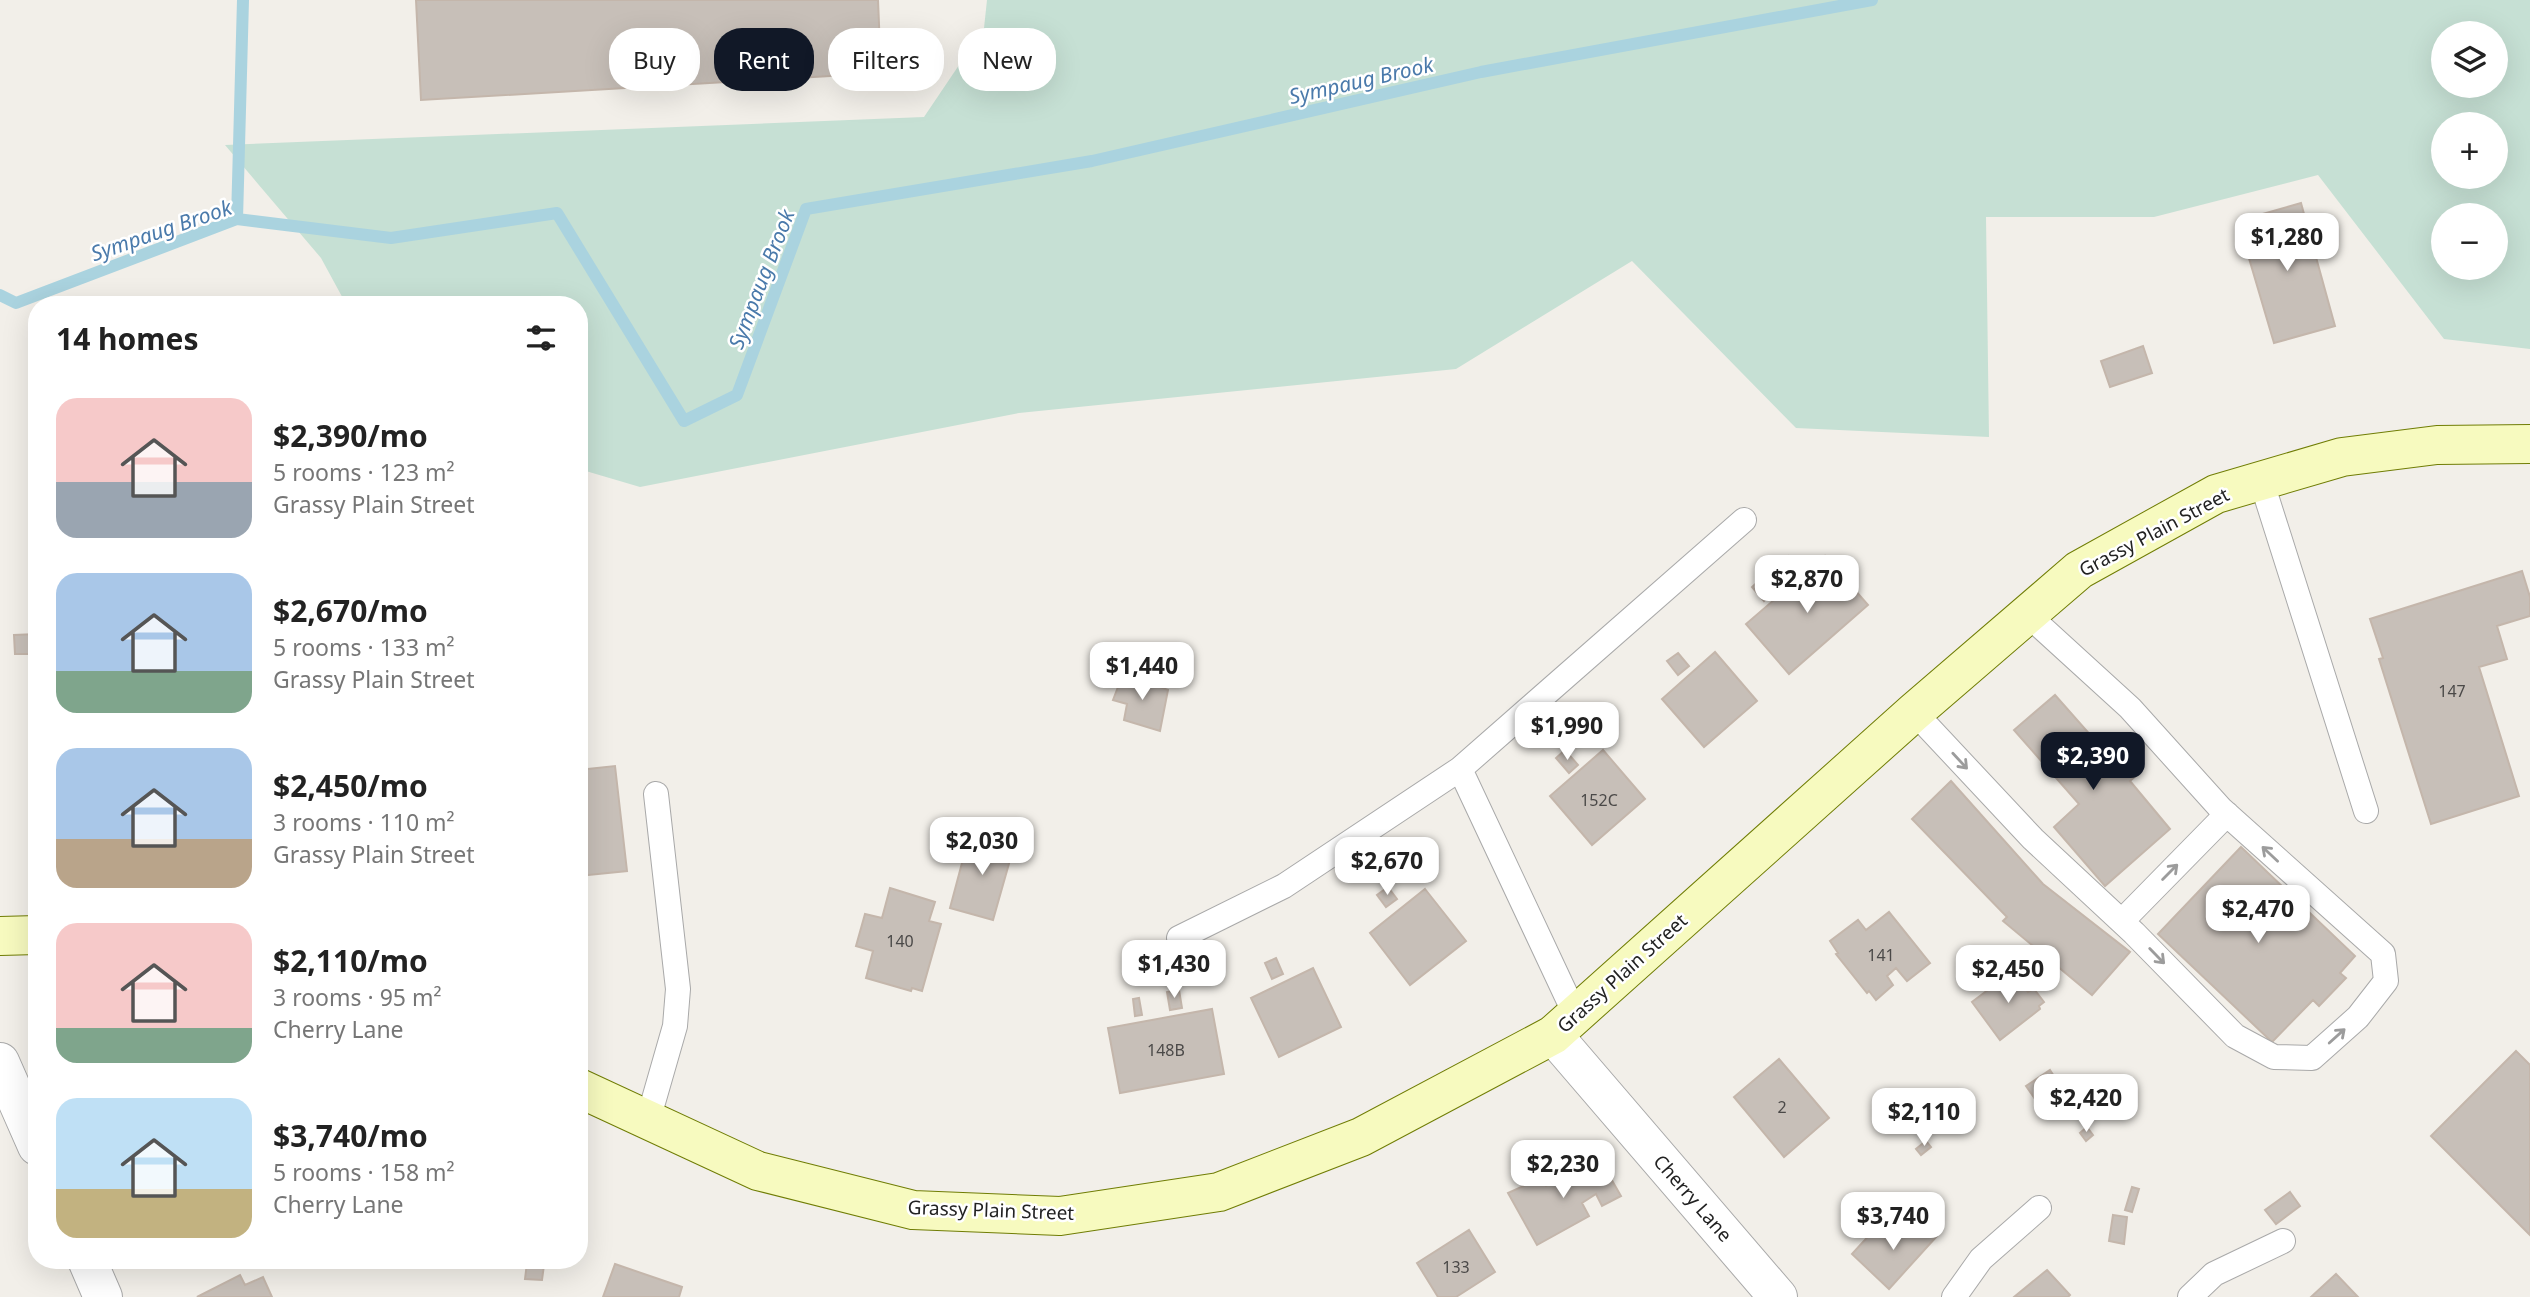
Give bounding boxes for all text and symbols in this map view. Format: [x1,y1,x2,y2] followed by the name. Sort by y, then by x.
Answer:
[2431,21,2508,280] map controls
[2431,21,2508,98] button: layers
[609,28,700,91] chip: Buy
[714,28,814,91] chip: Rent
[828,28,944,91] chip: Filters
[958,28,1056,91] chip: New
[1286,49,1437,110] water label: Sympaug Brook
[2431,112,2508,189] button: +
[87,192,237,267] water label: Sympaug Brook
[2431,203,2508,280] button: −
[722,204,801,353] water label: Sympaug Brook
[2230,214,2344,273] pin: $1,280
[2251,220,2323,252] text: $1,280
[56,318,199,359] text: 14 homes
[522,319,560,357] icon: filters
[273,415,428,456] text: $2,390/mo
[112,426,196,510] icon: home
[273,456,455,488] text: 5 rooms · 123 m²
[2074,481,2234,583] street label: Grassy Plain Street
[273,488,475,520] text: Grassy Plain Street
[1750,556,1864,615] pin: $2,870
[1771,562,1843,594] text: $2,870
[273,590,428,631] text: $2,670/mo
[112,601,196,685] icon: home
[273,631,455,663] text: 5 rooms · 133 m²
[1085,642,1199,702] pin: $1,440
[1106,649,1178,681] text: $1,440
[273,663,475,695] text: Grassy Plain Street
[2438,680,2466,702] house number: 147
[1510,702,1624,762] pin: $1,990
[1531,709,1603,741] text: $1,990
[2036,732,2150,792] pin: $2,390
[2057,739,2129,771] text: $2,390
[1952,752,1969,769] one-way arrow
[273,765,428,806] text: $2,450/mo
[112,776,196,860] icon: home
[1580,789,1618,811] house number: 152C
[273,806,455,838] text: 3 rooms · 110 m²
[925,818,1039,877] pin: $2,030
[946,824,1018,856] text: $2,030
[273,838,475,870] text: Grassy Plain Street
[1330,838,1444,897] pin: $2,670
[1351,844,1423,876] text: $2,670
[2262,846,2279,863] one-way arrow
[2161,864,2178,881] one-way arrow
[2201,886,2315,945] pin: $2,470
[2222,892,2294,924] text: $2,470
[1551,908,1693,1038] street label: Grassy Plain Street
[886,930,914,952] house number: 140
[273,940,428,981] text: $2,110/mo
[1117,940,1231,1000] pin: $1,430
[1867,944,1895,966] house number: 141
[1951,946,2065,1005] pin: $2,450
[1138,947,1210,979] text: $1,430
[2148,947,2165,964] one-way arrow
[112,951,196,1035] icon: home
[1972,952,2044,984] text: $2,450
[273,981,442,1013] text: 3 rooms · 95 m²
[273,1013,404,1045] text: Cherry Lane
[2327,1028,2345,1044] one-way arrow
[1147,1039,1185,1061] house number: 148B
[2029,1074,2143,1134] pin: $2,420
[2050,1081,2122,1113] text: $2,420
[1867,1088,1981,1148] pin: $2,110
[1888,1095,1960,1127] text: $2,110
[1777,1096,1787,1118] house number: 2
[273,1115,428,1156] text: $3,740/mo
[112,1126,196,1210] icon: home
[1506,1140,1620,1200] pin: $2,230
[1527,1147,1599,1179] text: $2,230
[1648,1149,1738,1247] street label: Cherry Lane
[273,1156,455,1188] text: 5 rooms · 158 m²
[273,1188,404,1220] text: Cherry Lane
[1836,1192,1950,1252] pin: $3,740
[907,1194,1075,1226] street label: Grassy Plain Street
[1857,1199,1929,1231] text: $3,740
[1442,1256,1470,1278] house number: 133

